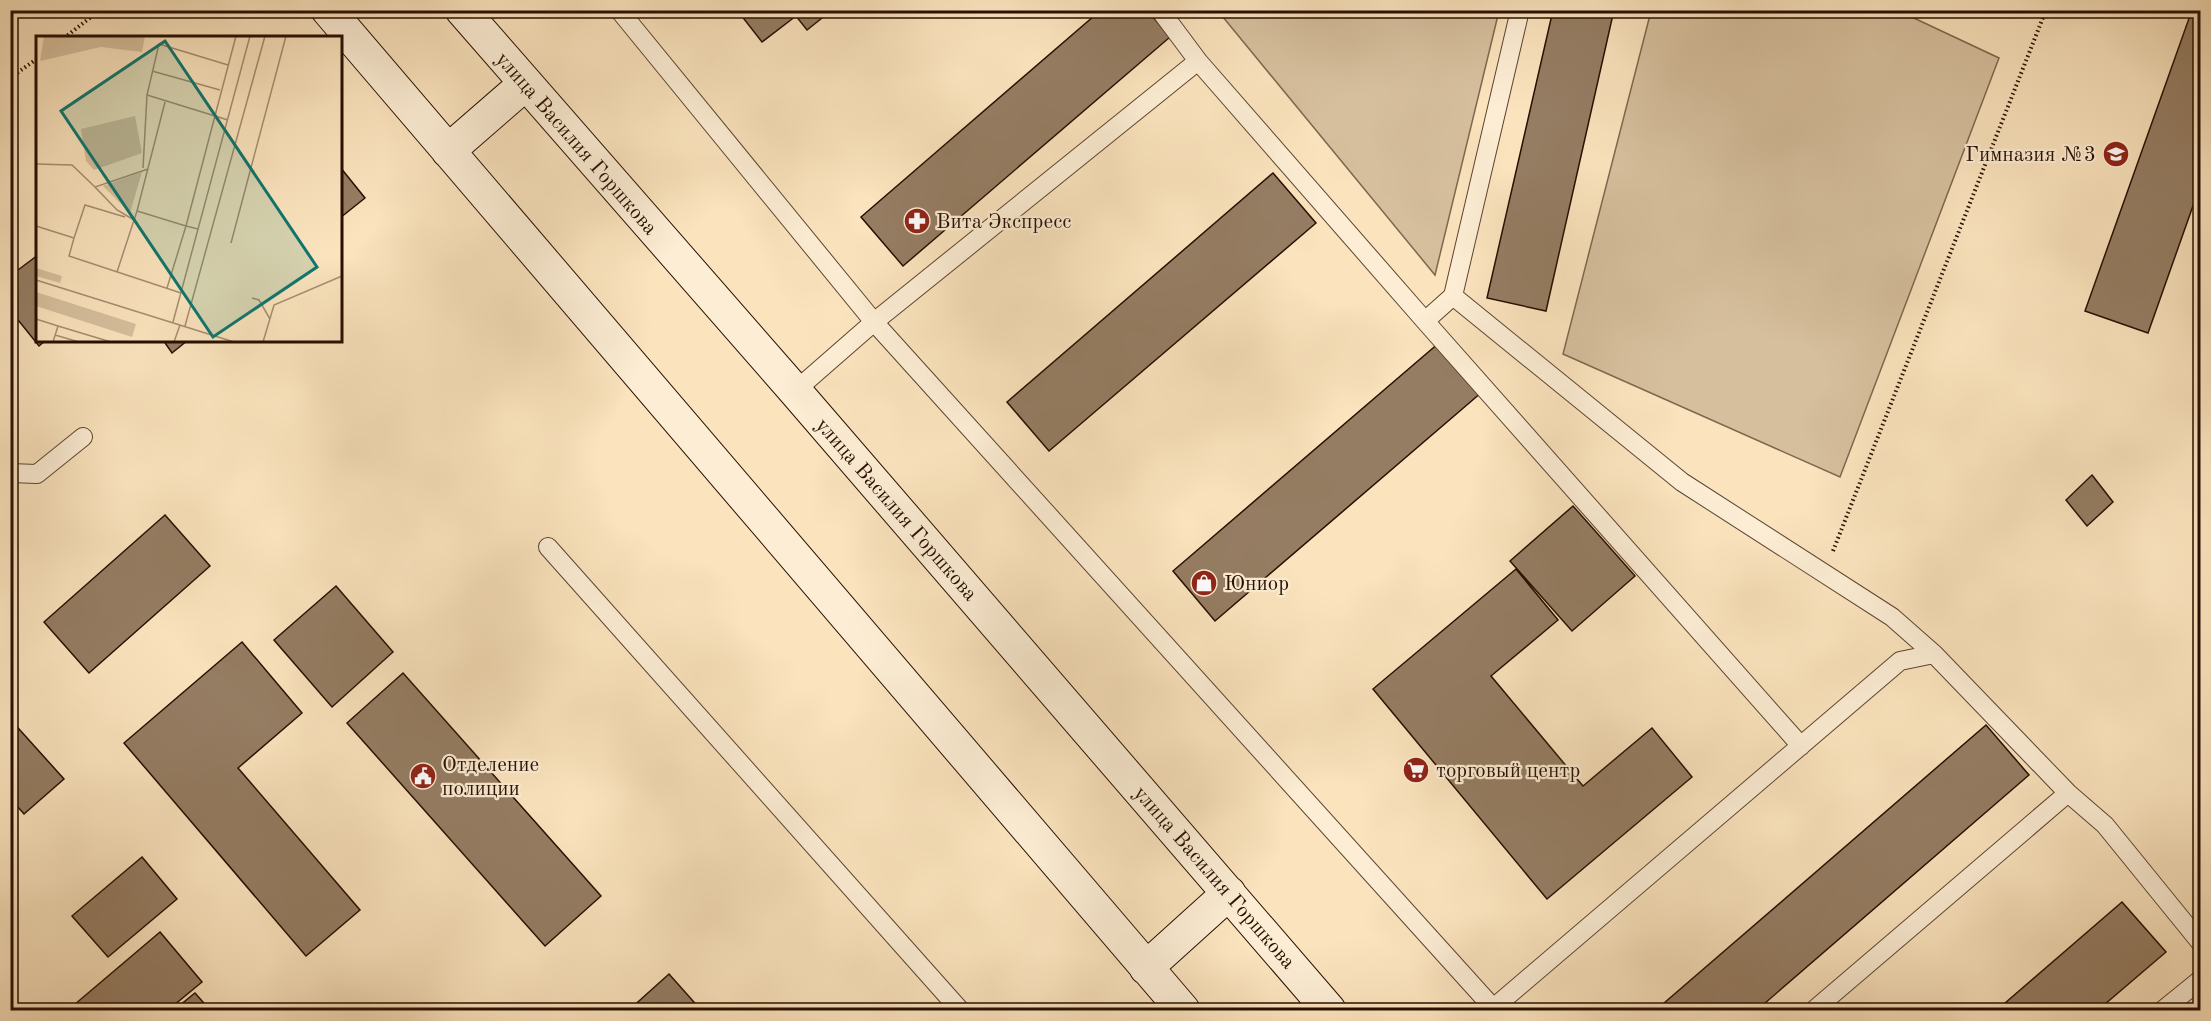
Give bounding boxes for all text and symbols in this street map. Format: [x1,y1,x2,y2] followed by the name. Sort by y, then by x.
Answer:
[36,36,342,342] inset map
[491,49,661,239] street label: улица Василия Горшкова
[2101,139,2131,169] school or university icon: Гимназия №3
[1965,145,2096,166] place label: Гимназия №3
[902,206,932,236] pharmacy icon: Вита Экспресс
[936,212,1071,233] place label: Вита Экспресс
[811,415,981,605] street label: улица Василия Горшкова
[1189,568,1219,598] shop icon: Юниор
[1224,574,1289,595] place label: Юниор
[442,755,539,800] place label: Отделение полиции
[1401,755,1431,785] supermarket icon: торговый центр
[408,761,438,791] public building icon: Отделение полиции
[1436,761,1580,782] place label: торговый центр
[1129,783,1299,973] street label: улица Василия Горшкова

